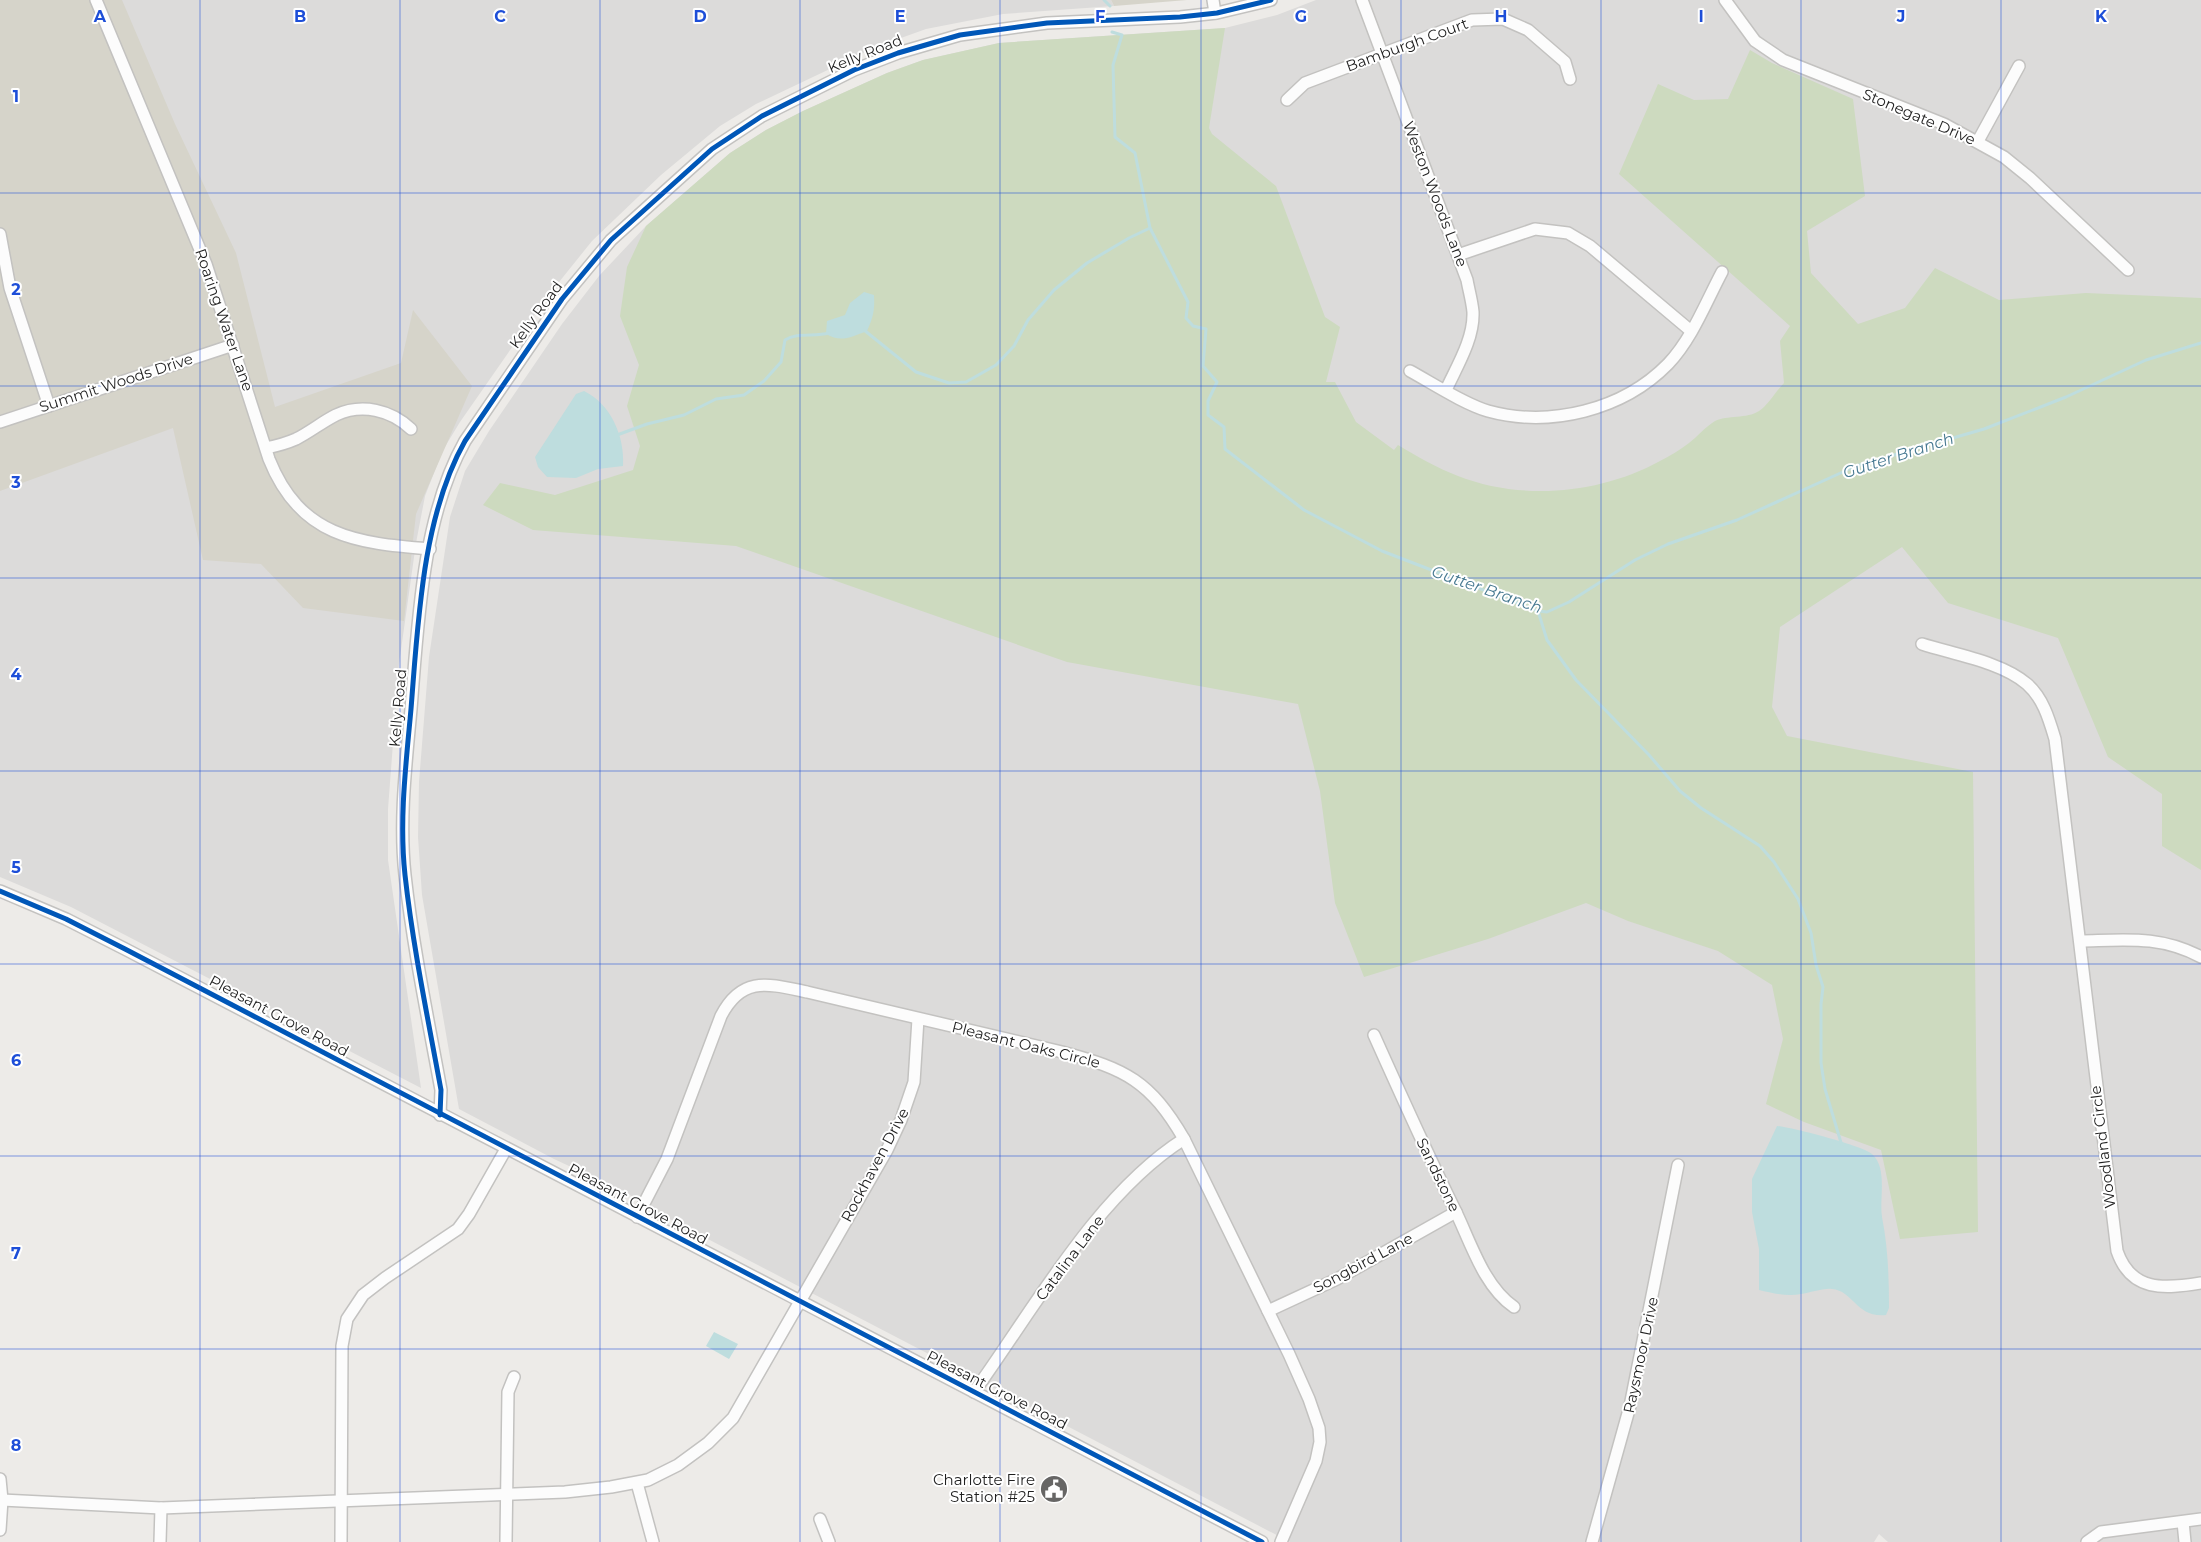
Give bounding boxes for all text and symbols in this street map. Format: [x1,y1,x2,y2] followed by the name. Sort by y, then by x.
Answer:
[93,7,107,26] text: A
[294,7,306,26] text: B
[494,7,506,26] text: C
[693,7,707,26] text: D
[895,7,905,26] text: E
[1095,7,1105,26] text: F
[1295,7,1307,26] text: G
[1495,7,1507,26] text: H
[1698,7,1704,26] text: I
[1896,7,1905,26] text: J
[2095,7,2108,26] text: K
[1343,14,1471,75] street label: Bamburgh Court
[825,30,905,77] street label: Kelly Road
[1860,84,1979,149] street label: Stonegate Drive
[13,87,19,106] text: 1
[1399,118,1472,269] street label: Weston Woods Lane
[191,246,258,394] street label: Roaring Water Lane
[505,277,566,352] street label: Kelly Road
[11,280,21,299] text: 2
[37,349,195,416] street label: Summit Woods Drive
[1840,429,1956,482] water label: Gutter Branch
[10,473,21,492] text: 3
[1429,562,1545,617] water label: Gutter Branch
[10,665,22,684] text: 4
[385,668,410,748] street label: Kelly Road
[11,858,21,877] text: 5
[206,971,352,1060] street label: Pleasant Grove Road
[950,1017,1102,1072] street label: Pleasant Oaks Circle
[11,1051,21,1070] text: 6
[2086,1084,2119,1210] street label: Woodland Circle
[836,1104,913,1225] street label: Rockhaven Drive
[1412,1135,1465,1215] street label: Sandstone
[565,1159,711,1248] street label: Pleasant Grove Road
[1031,1211,1108,1304] street label: Catalina Lane
[1310,1228,1416,1297] street label: Songbird Lane
[11,1244,21,1263] text: 7
[1619,1295,1662,1415] street label: Raysmoor Drive
[924,1346,1071,1433] street label: Pleasant Grove Road
[11,1436,21,1455] text: 8
[933,1470,1035,1506] place label: Charlotte Fire Station #25
[1039,1474,1069,1504] public building icon: Charlotte Fire Station #25

